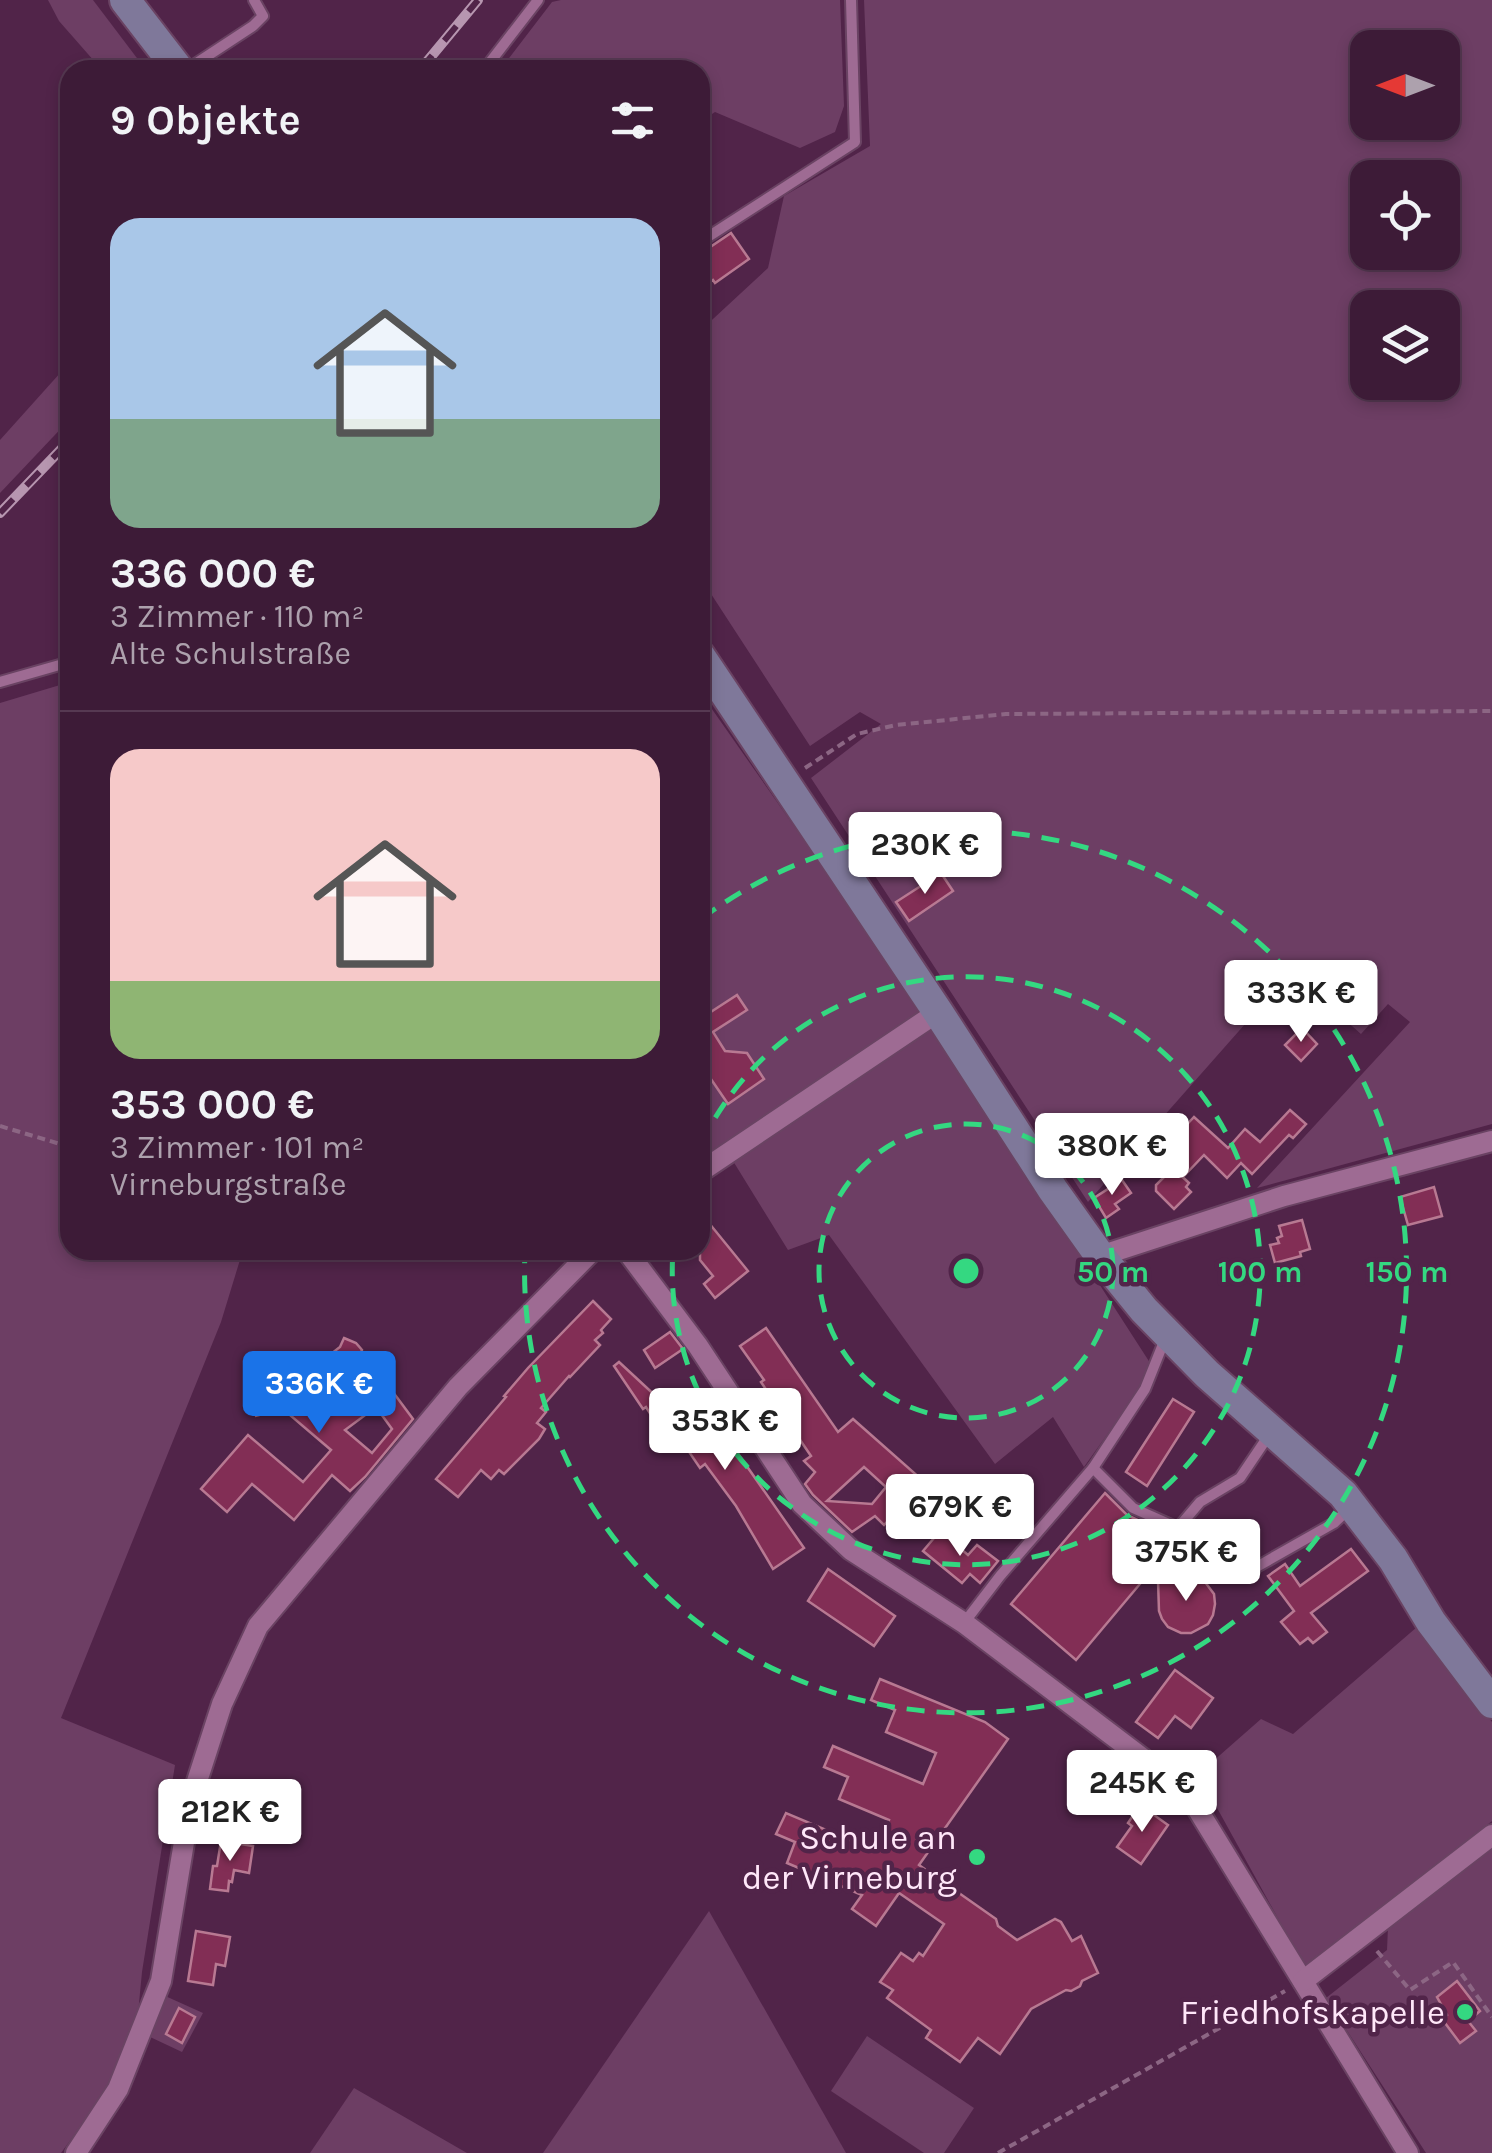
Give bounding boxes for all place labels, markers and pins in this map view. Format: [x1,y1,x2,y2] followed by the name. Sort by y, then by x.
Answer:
[844,812,1006,897] pin: 230K €
[1220,960,1382,1045] pin: 333K €
[1031,1113,1193,1198] pin: 380K €
[948,1253,984,1289] centre of rings
[238,1351,400,1436] pin: 336K €
[644,1388,806,1473] pin: 353K €
[879,1474,1041,1559] pin: 679K €
[1105,1519,1267,1604] pin: 375K €
[1061,1750,1223,1835] pin: 245K €
[149,1779,311,1864] pin: 212K €
[742,1817,957,1898] place label: Schule an der Virneburg
[966,1846,988,1868] marker: Schule an der Virneburg
[1180,1992,1445,2033] place label: Friedhofskapelle
[1454,2001,1476,2023] marker: Friedhofskapelle

